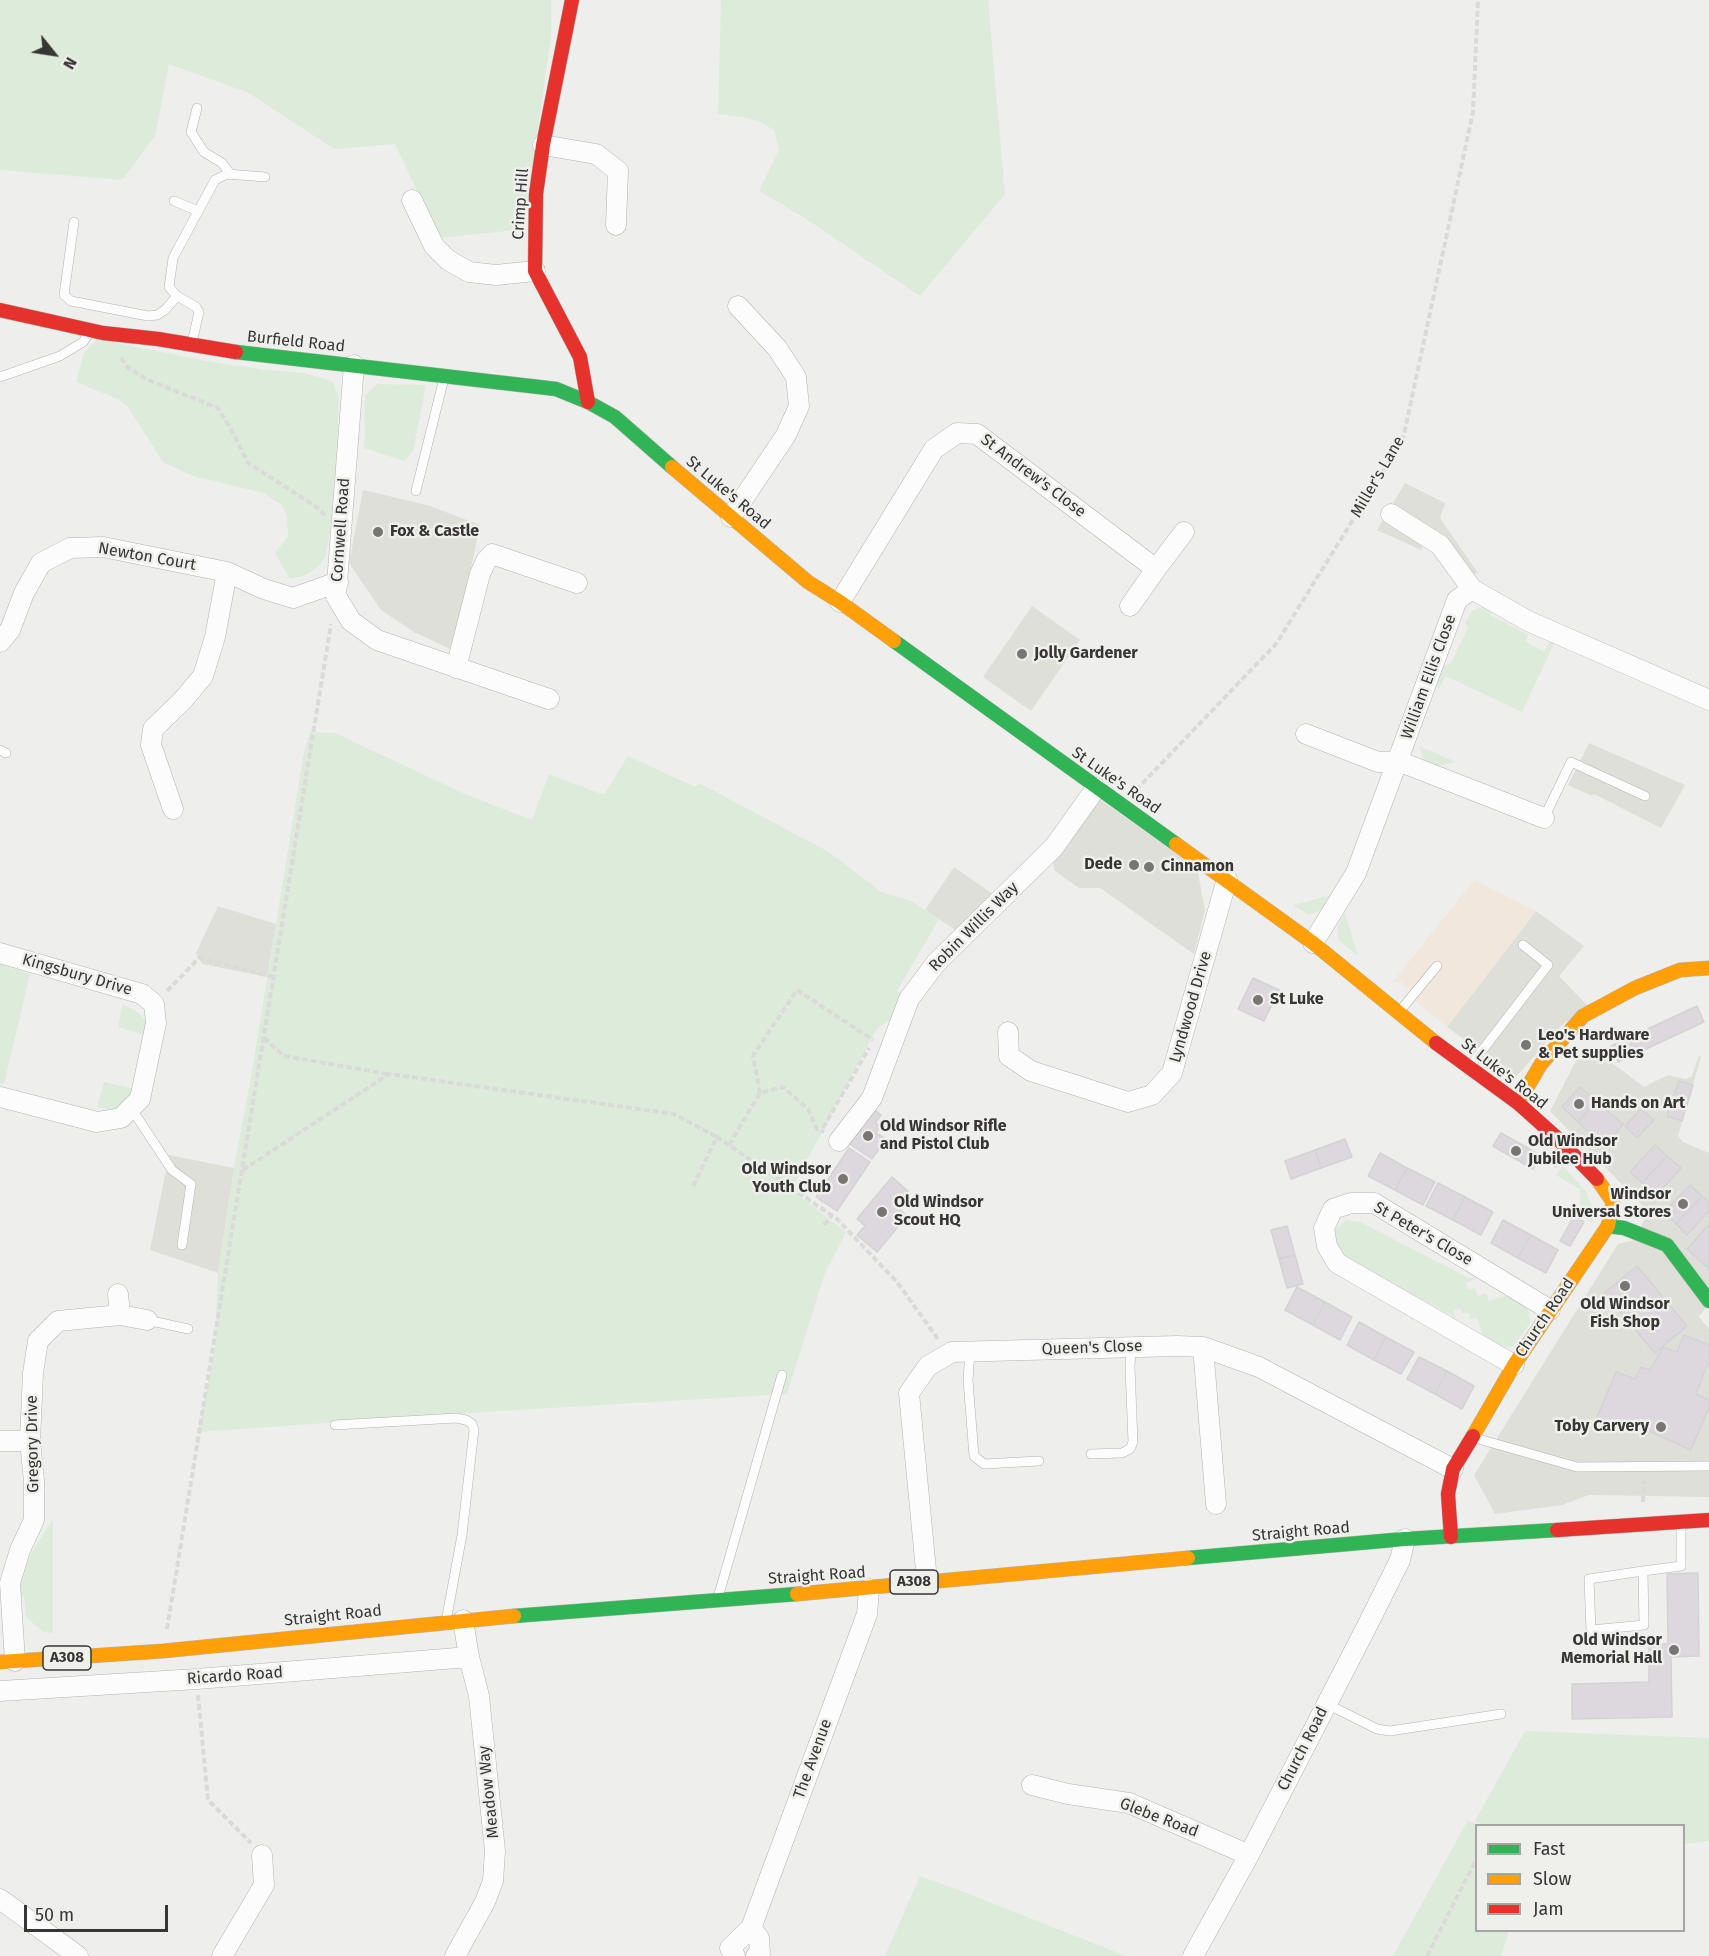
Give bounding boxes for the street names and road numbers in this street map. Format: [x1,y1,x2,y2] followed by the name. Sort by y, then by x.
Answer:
[509,168,533,240] street label: Crimp Hill
[246,327,346,357] street label: Burfield Road
[977,430,1089,522] street label: St Andrew's Close
[1347,433,1409,521] street label: Miller's Lane
[682,452,774,534] street label: St Luke's Road
[328,477,354,583] street label: Cornwell Road
[97,539,197,575] street label: Newton Court
[1398,612,1460,742] street label: William Ellis Close
[1068,743,1164,819] street label: St Luke's Road
[925,878,1023,976] street label: Robin Willis Way
[1166,949,1216,1065] street label: Lyndwood Drive
[20,950,134,1000] street label: Kingsbury Drive
[1457,1034,1551,1114] street label: St Luke's Road
[1370,1198,1476,1270] street label: St Peter's Close
[1512,1275,1578,1361] street label: Church Road
[1041,1337,1143,1359] street label: Queen's Close
[23,1395,43,1493] street label: Gregory Drive
[1251,1518,1351,1546] street label: Straight Road
[767,1563,867,1589] street label: Straight Road
[890,1570,938,1594] road number: A308
[283,1601,383,1631] street label: Straight Road
[43,1646,91,1670] road number: A308
[186,1663,284,1689] street label: Ricardo Road
[1274,1704,1332,1794] street label: Church Road
[790,1716,836,1802] street label: The Avenue
[475,1745,503,1839] street label: Meadow Way
[1117,1794,1201,1842] street label: Glebe Road

